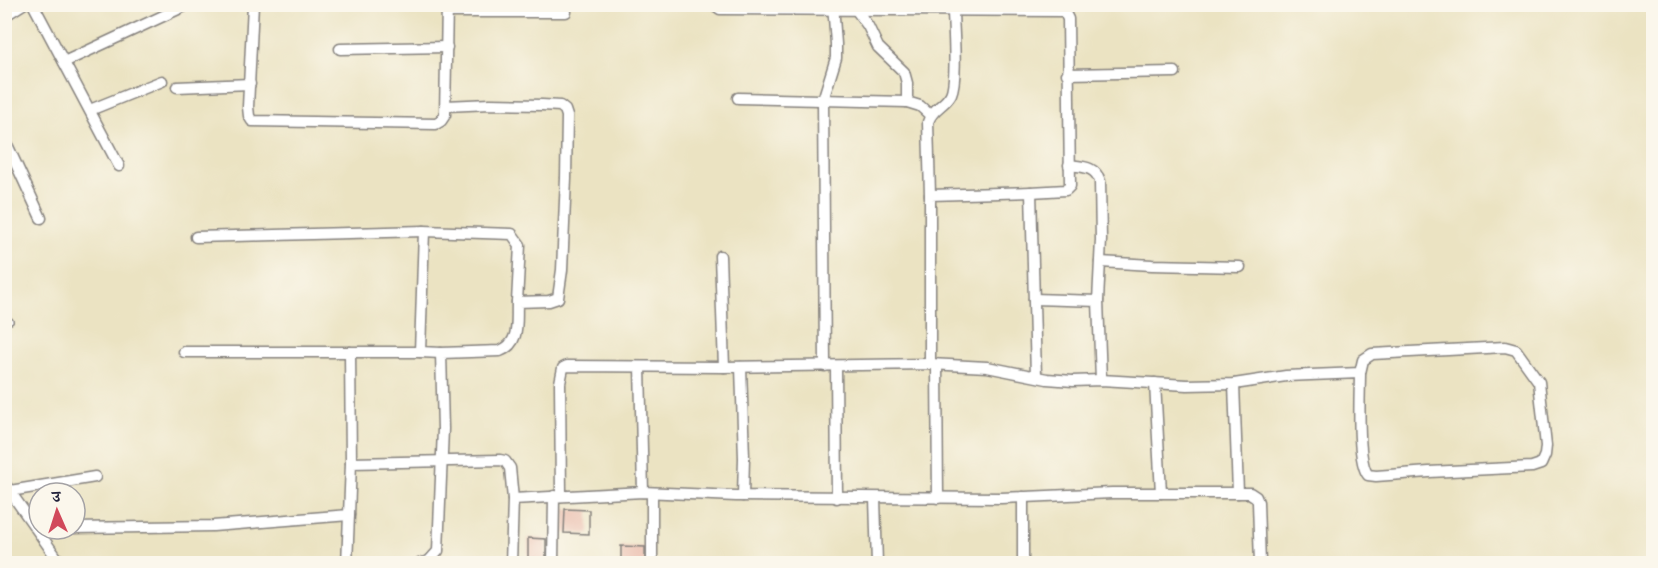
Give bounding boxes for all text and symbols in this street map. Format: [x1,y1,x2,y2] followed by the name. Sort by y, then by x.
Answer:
[27,481,87,541] north arrow
[51,486,63,507] text: उ

